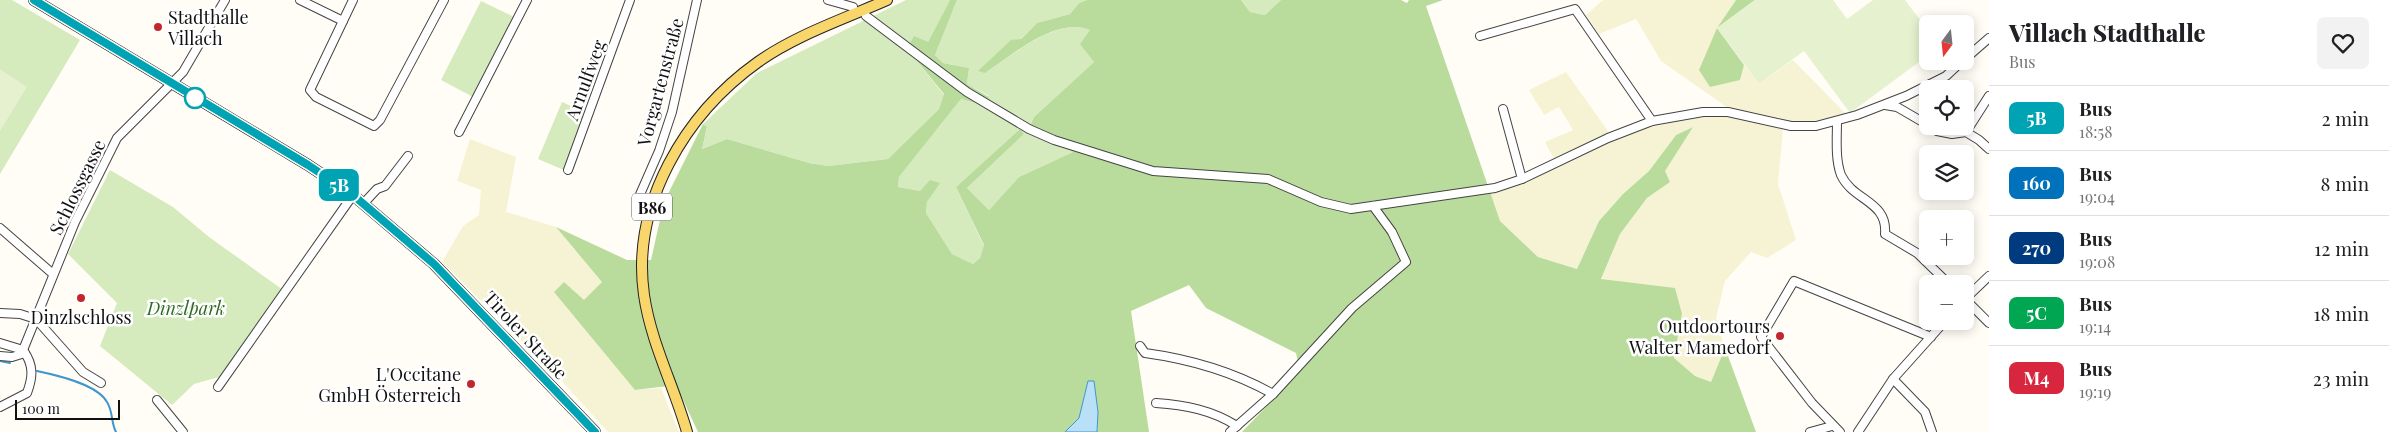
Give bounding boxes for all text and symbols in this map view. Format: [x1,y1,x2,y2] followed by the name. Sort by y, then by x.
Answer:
[167,5,249,50] place label: Stadthalle Villach
[631,15,689,150] street label: Vorgartenstraße
[1919,15,1974,70] north arrow
[1919,15,1974,330] map controls
[2009,16,2206,48] text: Villach Stadthalle
[2317,17,2369,69] button: heart
[152,21,164,33] marker: Stadthalle Villach
[559,36,611,125] street label: Arnulfweg
[2009,51,2035,72] text: Bus
[1919,80,1974,135] button: locate
[184,87,206,109] unlabelled marker
[2079,95,2112,121] text: Bus
[2321,105,2369,131] text: 2 min
[2026,106,2047,130] text: 5B
[2079,121,2112,142] text: 18:58
[44,135,110,239] street label: Schlossgasse
[1919,145,1974,200] button: layers
[2079,160,2112,186] text: Bus
[316,169,362,201] line badge: 5B
[2321,170,2369,196] text: 8 min
[2022,171,2051,195] text: 160
[329,173,349,197] text: 5B
[2079,186,2115,207] text: 19:04
[632,193,672,220] road number: B86
[1919,210,1974,265] button: +
[2079,225,2112,251] text: Bus
[2314,235,2369,261] text: 12 min
[2022,236,2051,260] text: 270
[2079,251,2115,272] text: 19:08
[1919,275,1974,330] button: −
[479,286,573,384] street label: Tiroler Straße
[2079,290,2112,316] text: Bus
[75,292,87,304] marker: Dinzlschloss
[146,296,225,320] park label: Dinzlpark
[2314,300,2369,326] text: 18 min
[2026,301,2047,325] text: 5C
[30,305,132,329] place label: Dinzlschloss
[1628,314,1772,359] place label: Outdoortours Walter Mamedorf
[2079,316,2111,337] text: 19:14
[1774,330,1786,342] marker: Outdoortours Walter Mamedorf
[2079,355,2112,381] text: Bus
[318,362,461,407] place label: L'Occitane GmbH Österreich
[2313,365,2369,391] text: 23 min
[2023,366,2050,390] text: M4
[465,378,477,390] marker: L'Occitane GmbH Österreich
[2079,381,2111,402] text: 19:19
[15,397,120,420] scale bar
[22,399,60,418] text: 100 m

